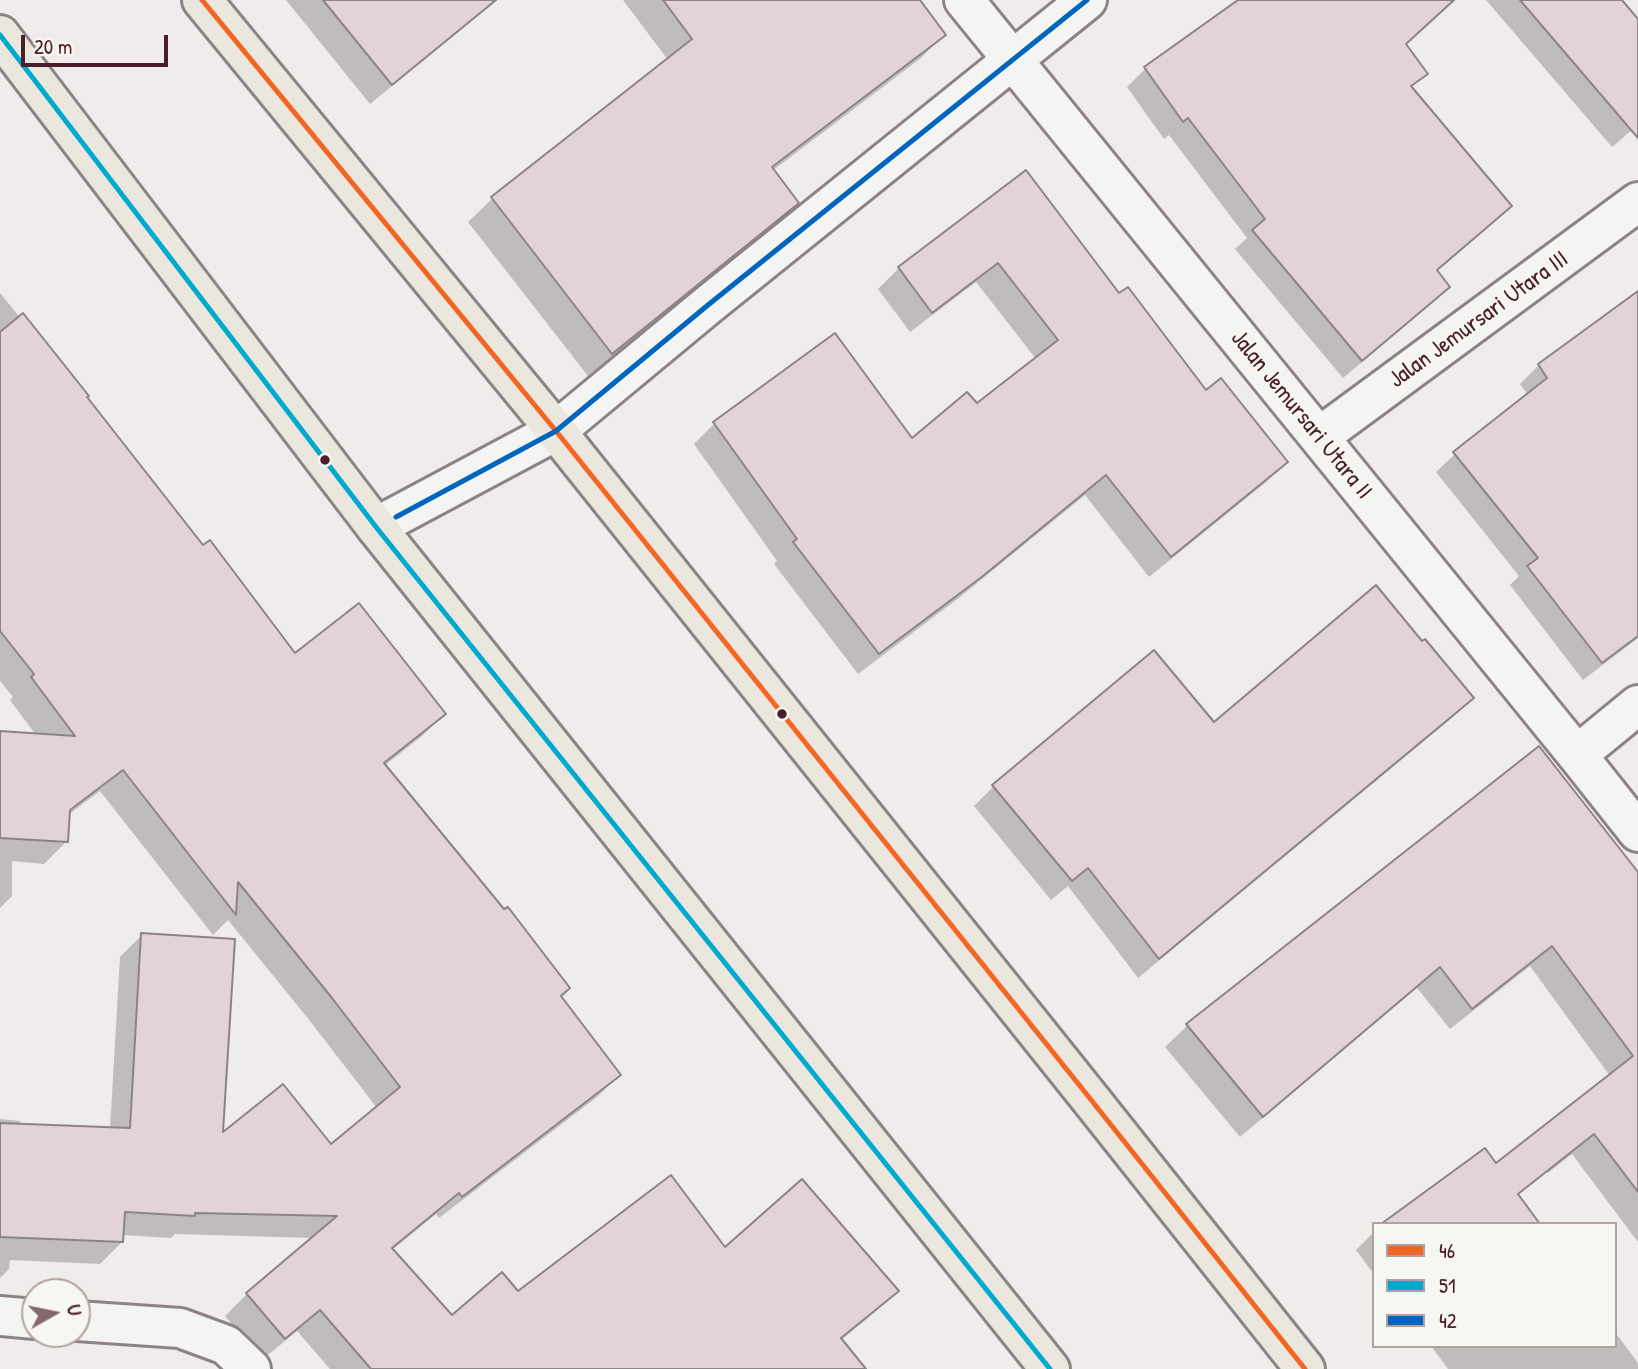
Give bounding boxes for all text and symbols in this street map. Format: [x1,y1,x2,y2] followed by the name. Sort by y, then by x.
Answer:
[24,21,172,65] scale bar
[34,32,72,61] text: 20 m
[1384,245,1574,395] street label: Jalan Jemursari Utara III
[1224,325,1378,505] street label: Jalan Jemursari Utara II
[318,453,332,467] unlabelled marker
[775,707,789,721] unlabelled marker
[1372,1222,1617,1348] legend
[1439,1236,1455,1265] text: 46
[1439,1271,1456,1300] text: 51
[21,1278,91,1348] north arrow
[61,1303,88,1317] text: U
[1439,1306,1457,1335] text: 42

